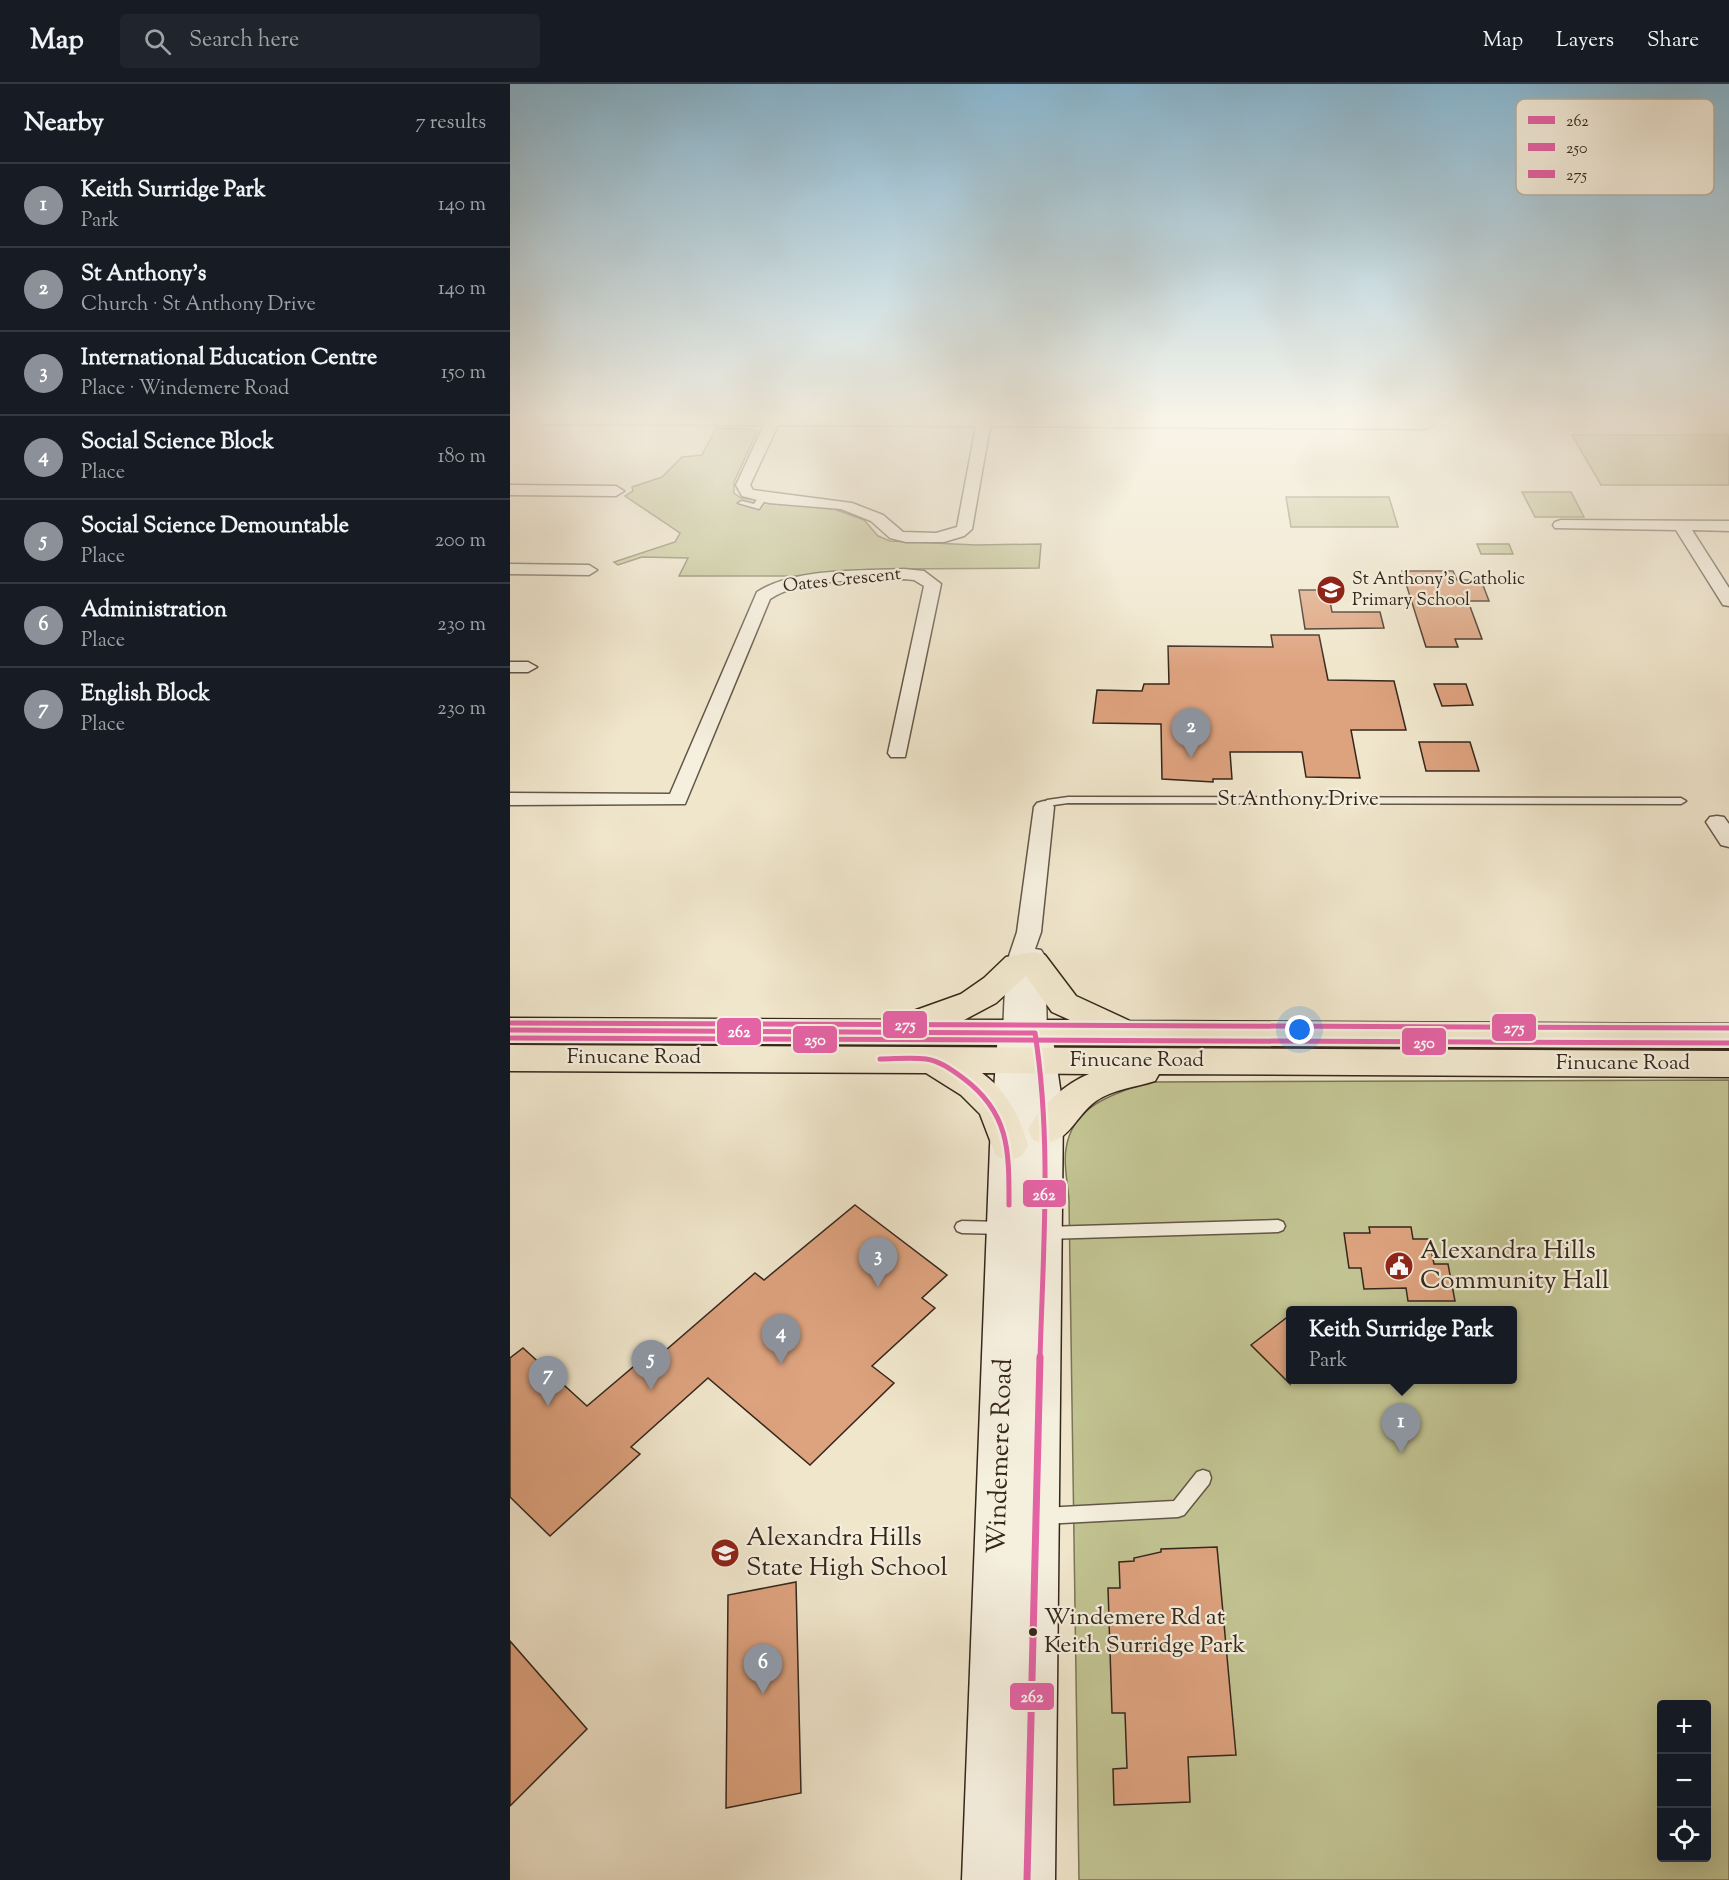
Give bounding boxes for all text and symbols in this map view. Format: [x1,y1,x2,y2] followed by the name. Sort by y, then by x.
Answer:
[120,14,540,68] search box
[30,21,84,61] text: Map
[141,25,174,58] icon: search
[189,25,299,57] text: Search here
[1483,26,1523,56] text: Map
[1556,26,1614,56] text: Layers
[1647,26,1699,56] text: Share
[1516,99,1714,195] legend
[24,105,104,142] text: Nearby
[415,109,486,138] text: 7 results
[1566,111,1589,134] text: 262
[1566,138,1587,161] text: 250
[1566,165,1588,188] text: 275
[81,175,266,207] text: Keith Surridge Park
[40,191,47,220] text: 1
[438,191,486,220] text: 140 m
[81,207,119,236] text: Park
[81,259,206,291] text: St Anthony's
[39,275,48,304] text: 2
[438,275,486,304] text: 140 m
[81,291,316,320] text: Church · St Anthony Drive
[81,343,377,375] text: International Education Centre
[39,359,48,388] text: 3
[441,359,486,388] text: 150 m
[81,375,289,404] text: Place · Windemere Road
[81,427,274,459] text: Social Science Block
[38,443,49,472] text: 4
[438,443,486,472] text: 180 m
[81,459,125,488] text: Place
[81,511,349,543] text: Social Science Demountable
[40,527,47,556] text: 5
[435,527,486,556] text: 200 m
[81,543,125,572] text: Place
[782,562,902,600] street label: Oates Crescent
[1352,567,1525,614] place label: St Anthony's Catholic Primary School
[1315,574,1347,606] school or university icon: St Anthony's Catholic Primary School
[81,595,227,627] text: Administration
[39,611,48,640] text: 6
[437,611,486,640] text: 230 m
[81,627,125,656] text: Place
[81,679,210,711] text: English Block
[38,695,49,724] text: 7
[437,695,486,724] text: 230 m
[1172,708,1210,758] pin: 2
[81,711,125,740] text: Place
[1217,785,1379,815] street label: St Anthony Drive
[882,1010,928,1039] line badge: 275
[1491,1013,1537,1042] line badge: 275
[895,1015,916,1038] text: 275
[1285,1015,1314,1044] your location
[716,1017,762,1046] line badge: 262
[1504,1018,1525,1041] text: 275
[728,1022,751,1045] text: 262
[792,1025,838,1054] line badge: 250
[1401,1027,1447,1056] line badge: 250
[804,1030,826,1053] text: 250
[1413,1033,1435,1056] text: 250
[567,1043,701,1073] street label: Finucane Road
[1070,1046,1204,1076] street label: Finucane Road
[1556,1049,1690,1079] street label: Finucane Road
[1022,1179,1067,1208] line badge: 262
[1033,1185,1056,1208] text: 262
[1420,1233,1609,1300] place label: Alexandra Hills Community Hall
[858,1238,898,1287] pin: 3
[1383,1250,1415,1282] public building icon: Alexandra Hills Community Hall
[1286,1306,1517,1384] popup
[762,1314,800,1364] pin: 4
[1309,1315,1494,1347] text: Keith Surridge Park
[632,1340,670,1390] pin: 5
[1309,1347,1347,1376] text: Park
[528,1356,567,1406] pin: 7
[979,1357,1023,1554] street label: Windemere Road
[1382,1404,1420,1453] pin: 1
[746,1520,948,1587] place label: Alexandra Hills State High School
[709,1537,741,1569] school or university icon: Alexandra Hills State High School
[1044,1601,1246,1663] place label: Windemere Rd at Keith Surridge Park
[1027,1626,1039,1638] marker: Windemere Rd at Keith Surridge Park
[744,1644,782,1694] pin: 6
[1009,1682,1055,1711] line badge: 262
[1021,1687,1044,1710] text: 262
[1657,1700,1711,1862] map controls
[1657,1700,1711,1754] button: +
[1657,1754,1711,1808] button: −
[1657,1808,1711,1862] button: locate

